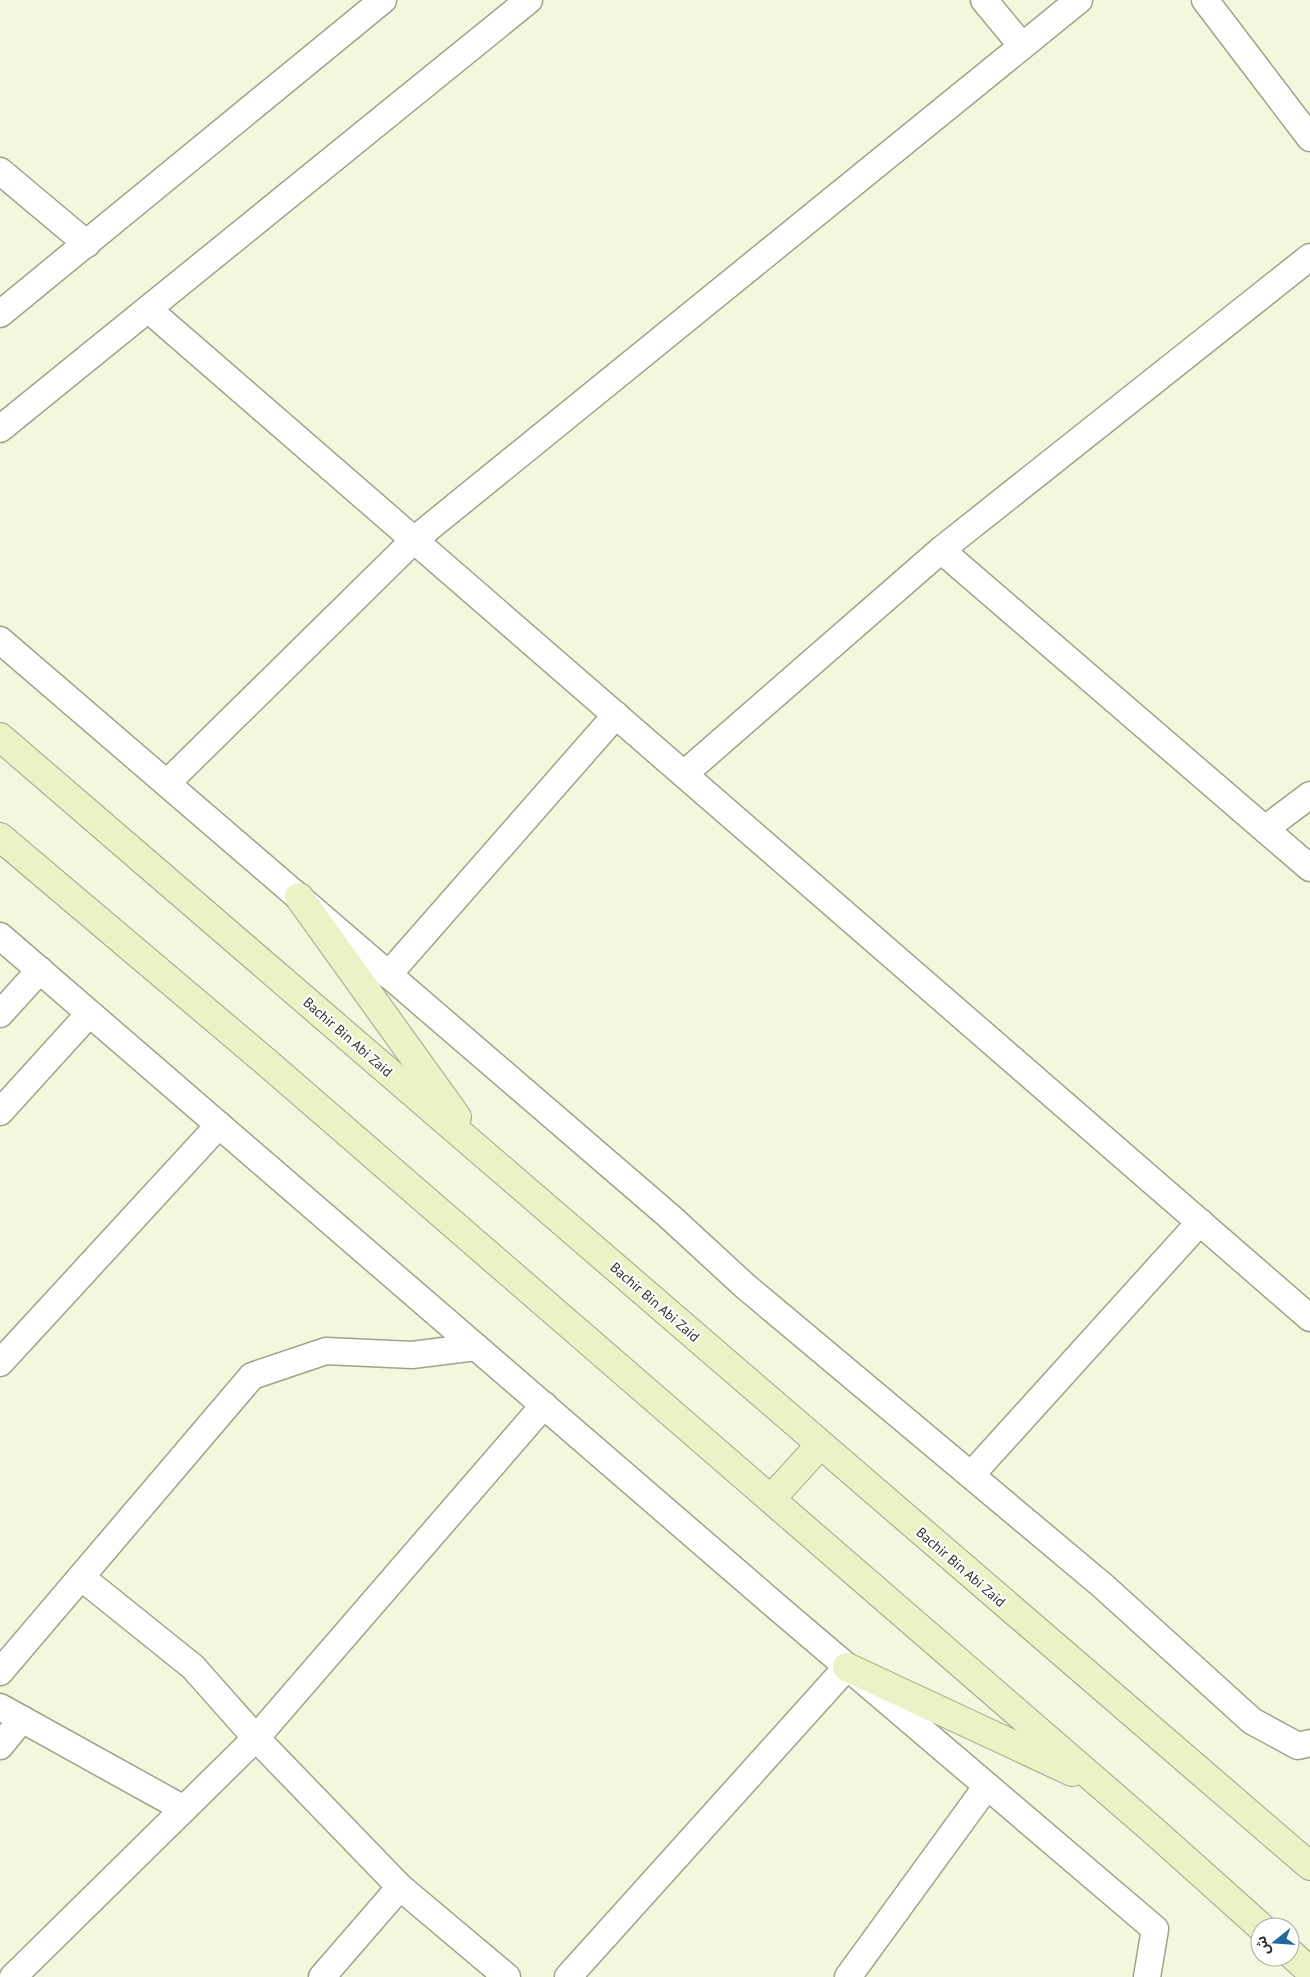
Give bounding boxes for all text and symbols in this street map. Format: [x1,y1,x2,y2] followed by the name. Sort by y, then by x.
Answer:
[300,993,396,1081] street label: Bachir Bin Abi Zaid
[607,1258,703,1346] street label: Bachir Bin Abi Zaid
[913,1523,1009,1611] street label: Bachir Bin Abi Zaid
[1250,1917,1300,1967] north arrow
[1251,1934,1274,1958] text: ش

